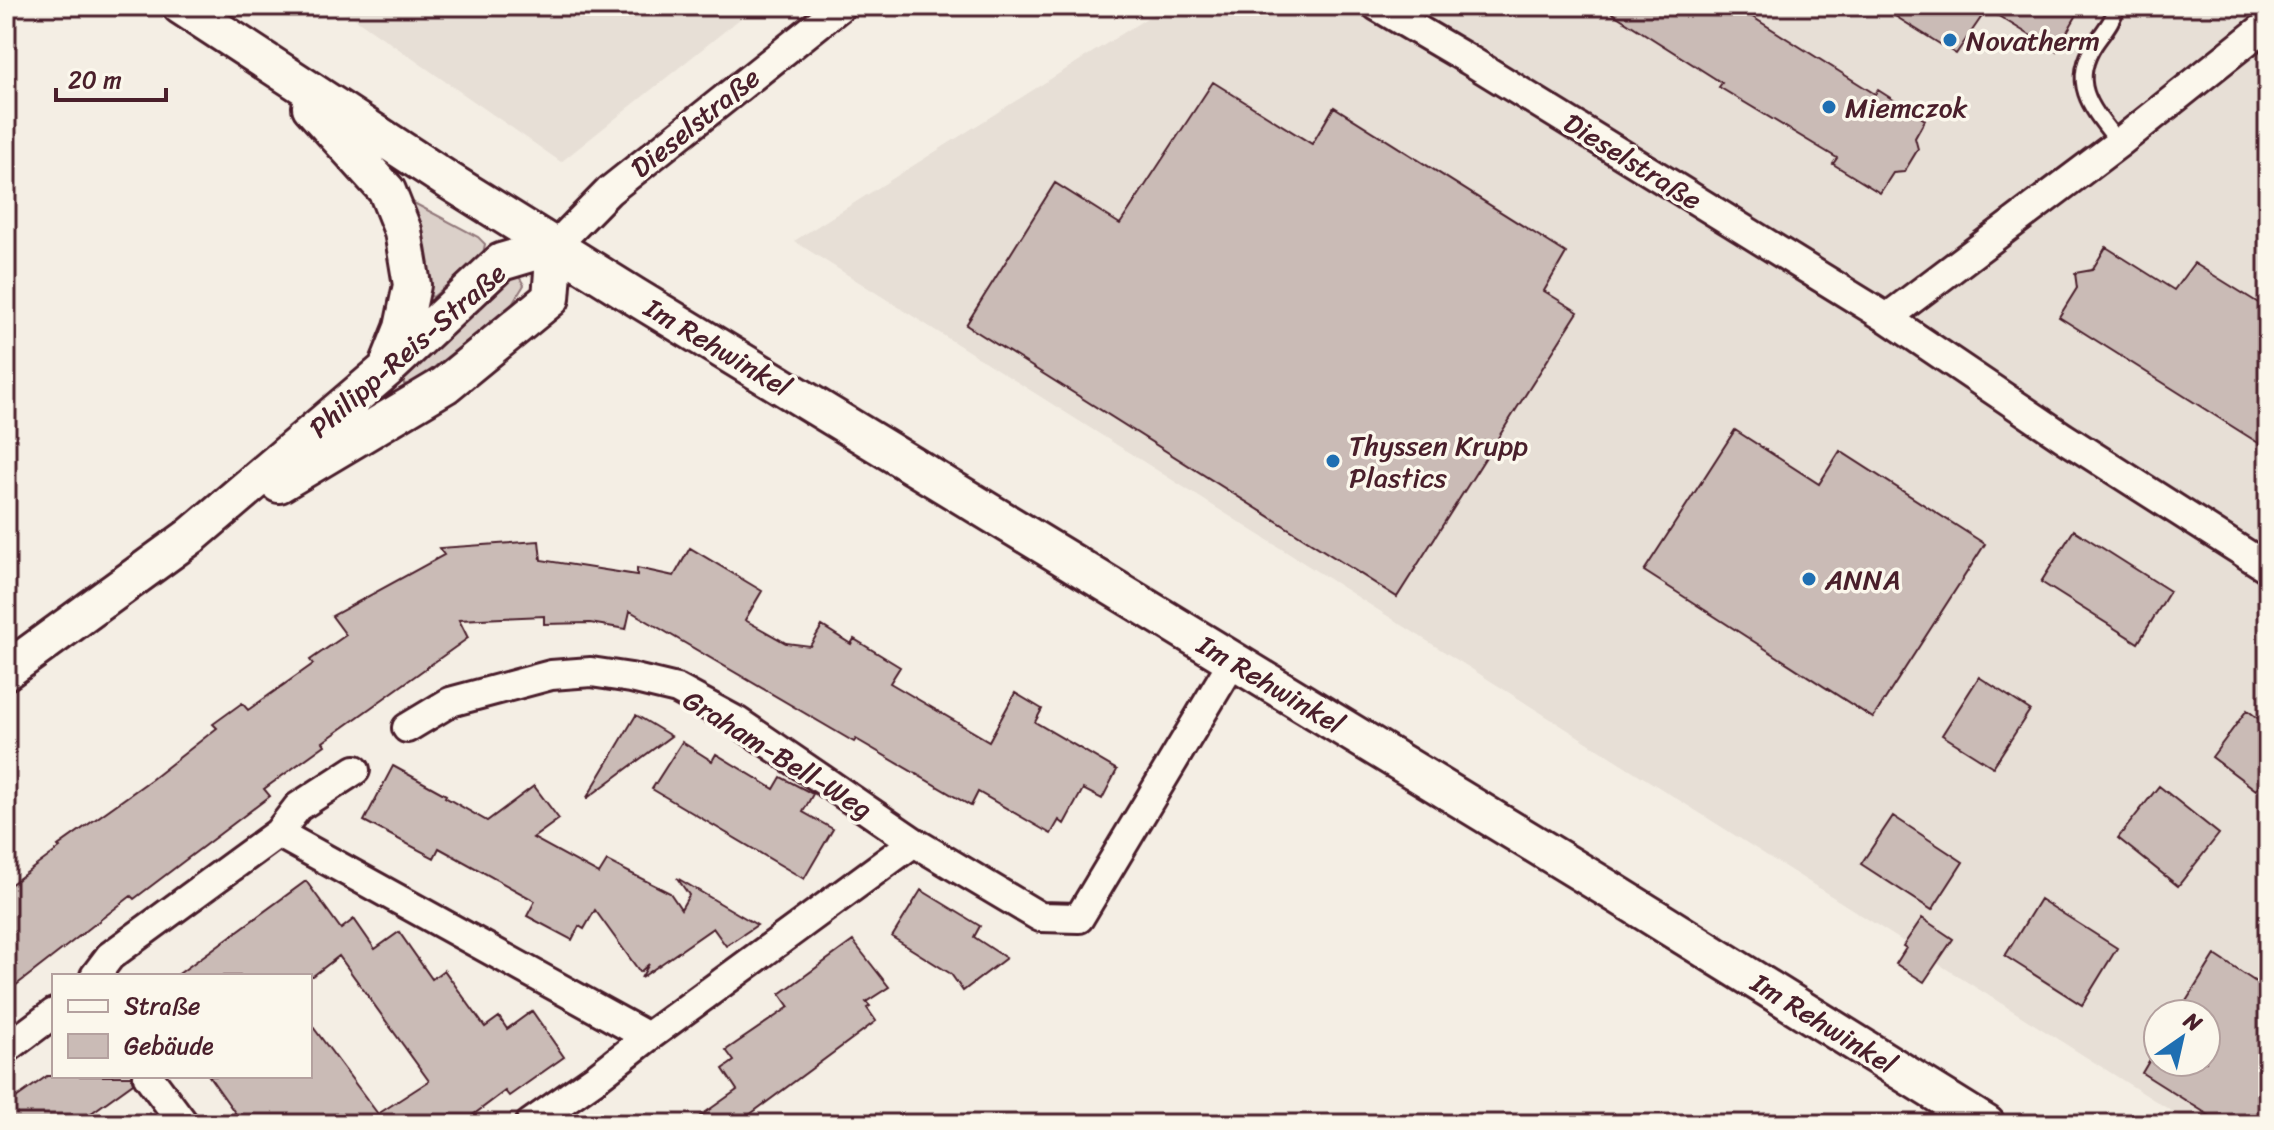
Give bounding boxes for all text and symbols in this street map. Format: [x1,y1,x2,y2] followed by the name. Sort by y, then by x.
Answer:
[1966,16,2100,65] place label: Novatherm
[1941,31,1959,49] marker: Novatherm
[56,52,166,102] scale bar
[619,54,771,191] street label: Dieselstraße
[68,59,122,101] text: 20 m
[1845,83,1968,132] place label: Miemczok
[1820,98,1838,116] marker: Miemczok
[1554,99,1712,224] street label: Dieselstraße
[297,250,517,451] street label: Philipp-Reis-Straße
[634,284,802,411] street label: Im Rehwinkel
[1349,421,1528,502] place label: Thyssen Krupp Plastics
[1324,452,1342,470] marker: Thyssen Krupp Plastics
[1824,555,1901,604] place label: ANNA
[1800,570,1818,588] marker: ANNA
[1187,621,1355,748] street label: Im Rehwinkel
[673,676,883,833] street label: Graham-Bell-Weg
[1740,959,1907,1088] street label: Im Rehwinkel
[52,974,312,1078] legend
[124,985,200,1027] text: Straße
[2142,998,2222,1078] north arrow
[2175,1001,2211,1043] text: N
[124,1025,214,1067] text: Gebäude

